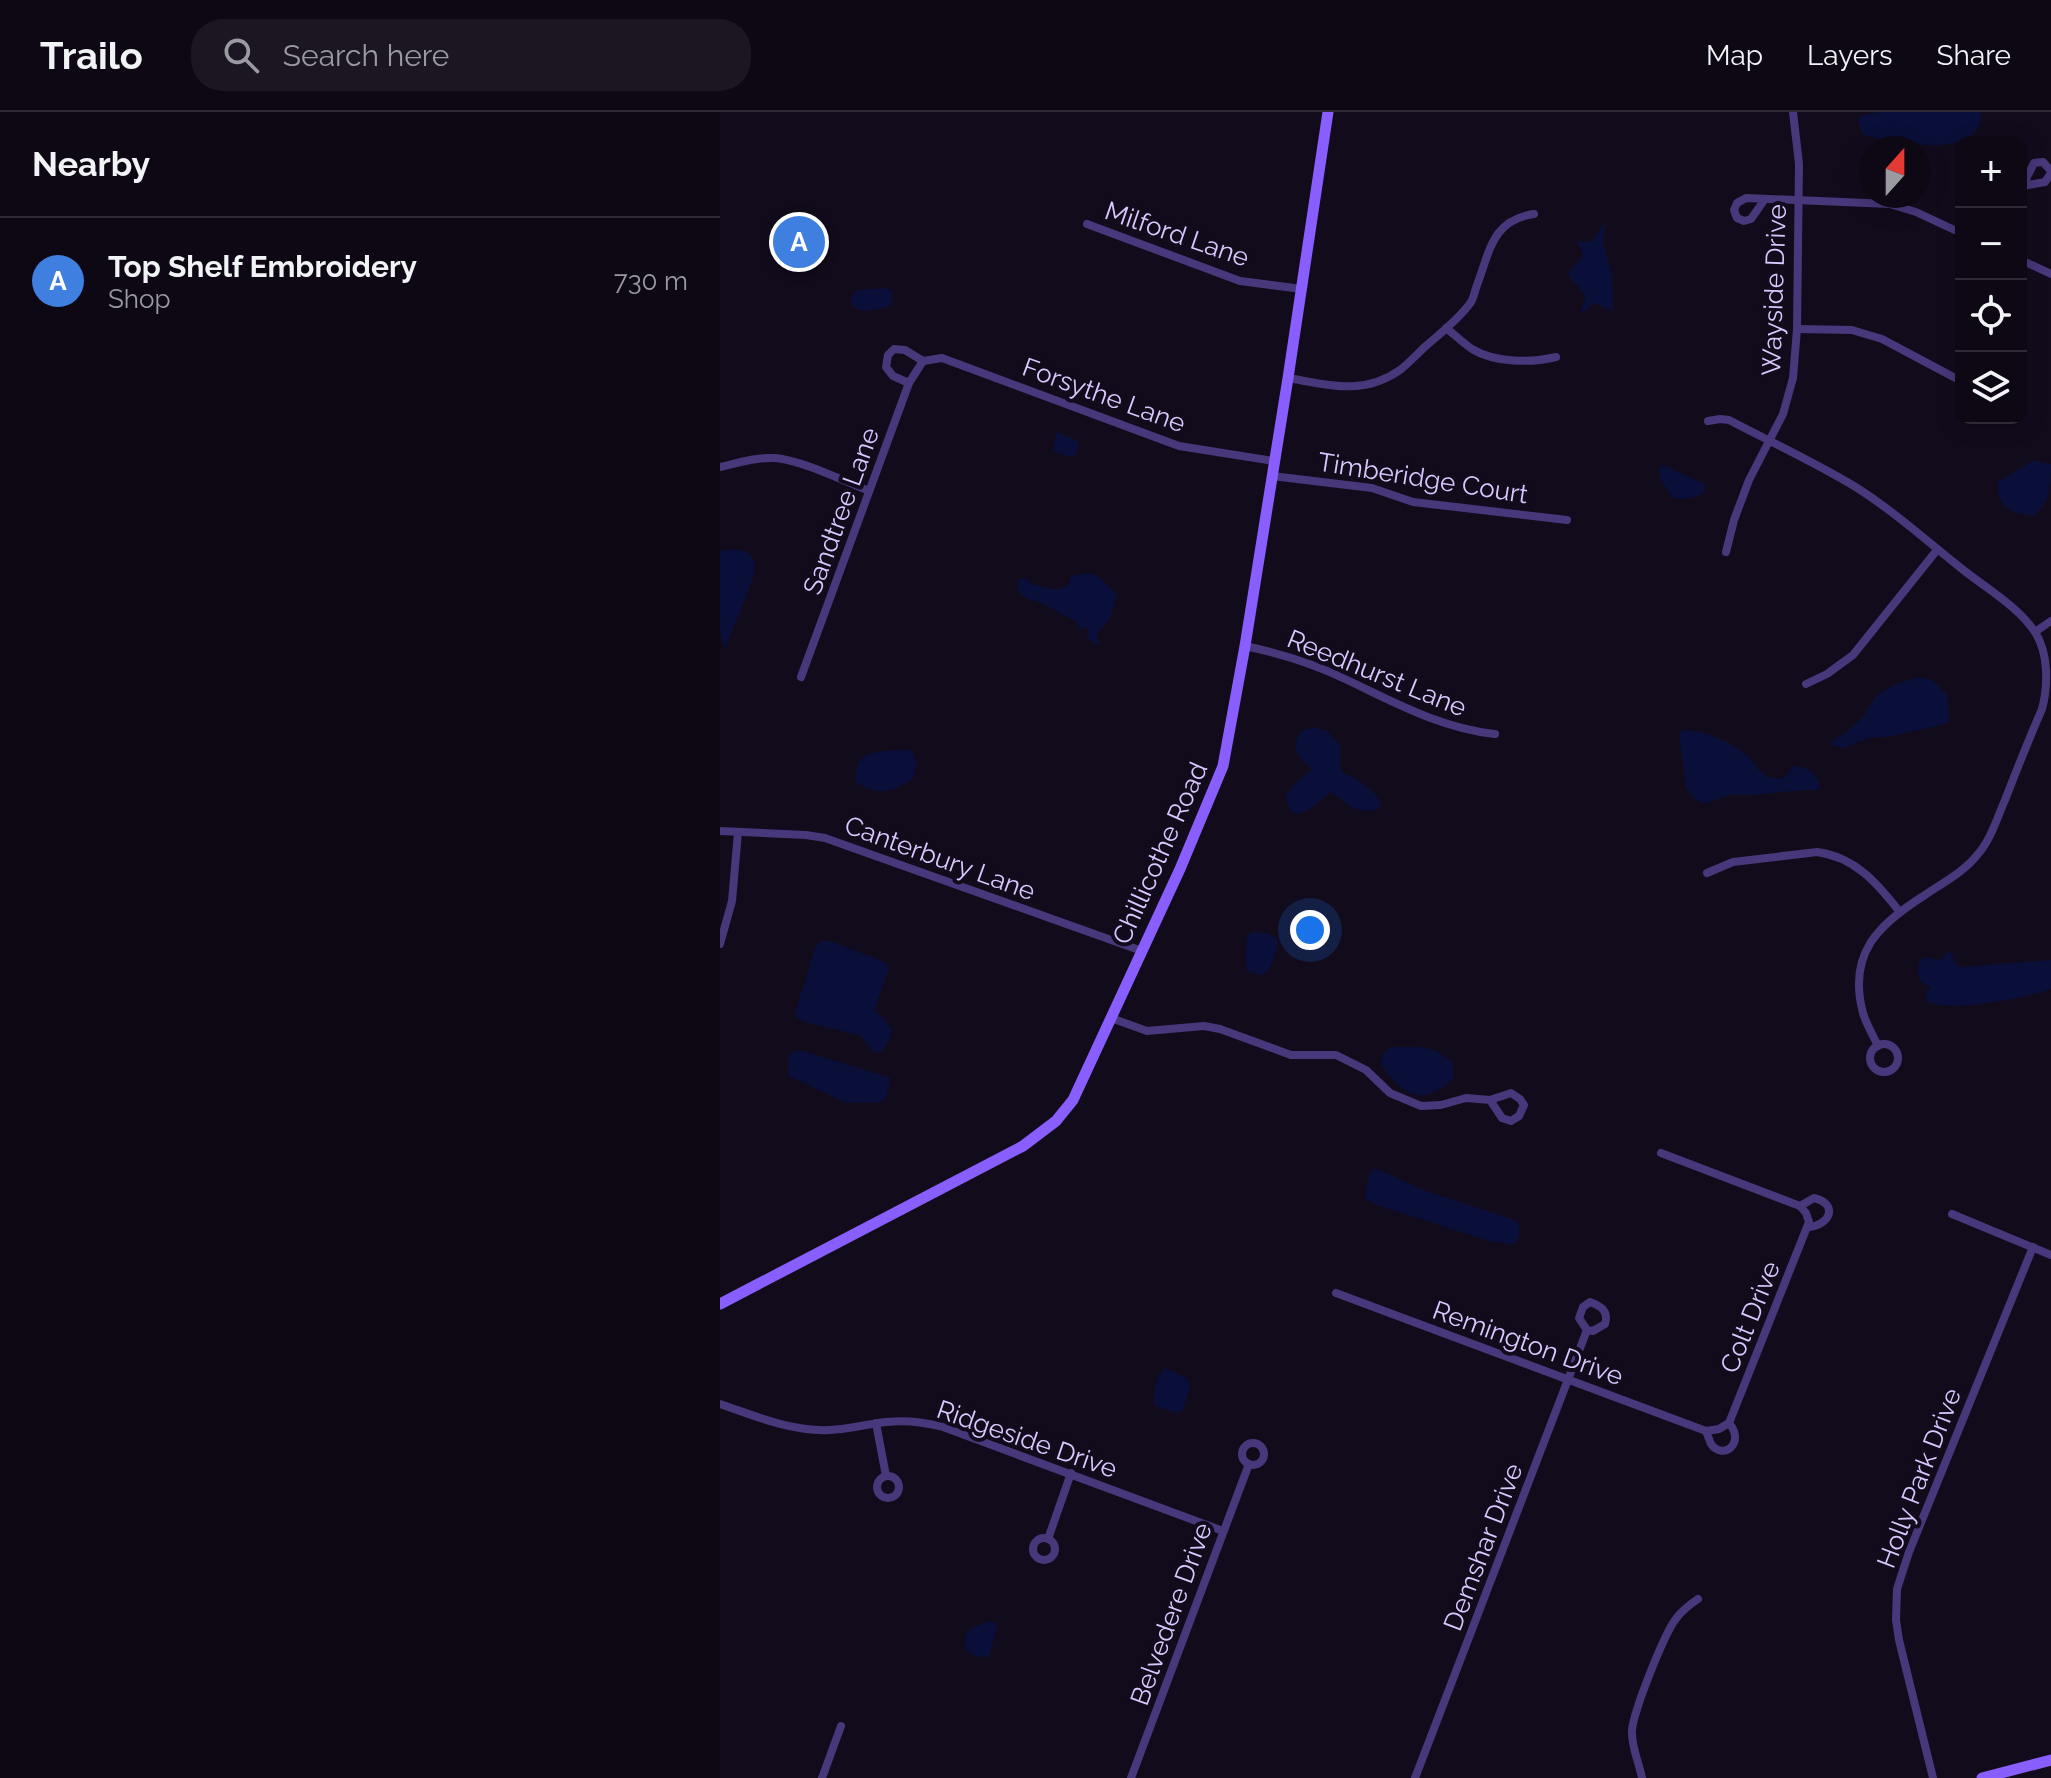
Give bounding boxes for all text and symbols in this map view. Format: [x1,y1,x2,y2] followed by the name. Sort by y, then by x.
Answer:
[191,19,751,91] search box
[40,33,143,78] text: Trailo
[219,33,263,77] icon: search
[283,38,449,73] text: Search here
[1706,39,1763,72] text: Map
[1807,39,1893,72] text: Layers
[1937,39,2011,72] text: Share
[1859,136,1931,208] north arrow
[1955,136,2027,424] map controls
[1955,136,2027,208] button: +
[32,144,150,184] text: Nearby
[1101,195,1253,273] street label: Milford Lane
[1756,204,1792,376] street label: Wayside Drive
[1955,208,2027,280] button: −
[773,212,825,272] pin: A
[108,249,417,284] text: Top Shelf Embroidery
[49,266,67,296] text: A
[614,266,688,296] text: 730 m
[1955,280,2027,352] button: locate
[108,284,170,314] text: Shop
[1019,352,1189,438] street label: Forsythe Lane
[1955,352,2027,424] button: layers
[797,423,885,599] street label: Sandtree Lane
[1316,447,1530,509] street label: Timberidge Court
[1283,623,1471,723] street label: Reedhurst Lane
[1106,757,1214,949] street label: Chillicothe Road
[841,810,1039,906] street label: Canterbury Lane
[1290,910,1330,950] your location
[1714,1257,1786,1377] street label: Colt Drive
[1429,1295,1627,1391] street label: Remington Drive
[1871,1384,1967,1572] street label: Holly Park Drive
[933,1394,1121,1484] street label: Ridgeside Drive
[1437,1459,1529,1635] street label: Demshar Drive
[1124,1519,1218,1709] street label: Belvedere Drive

